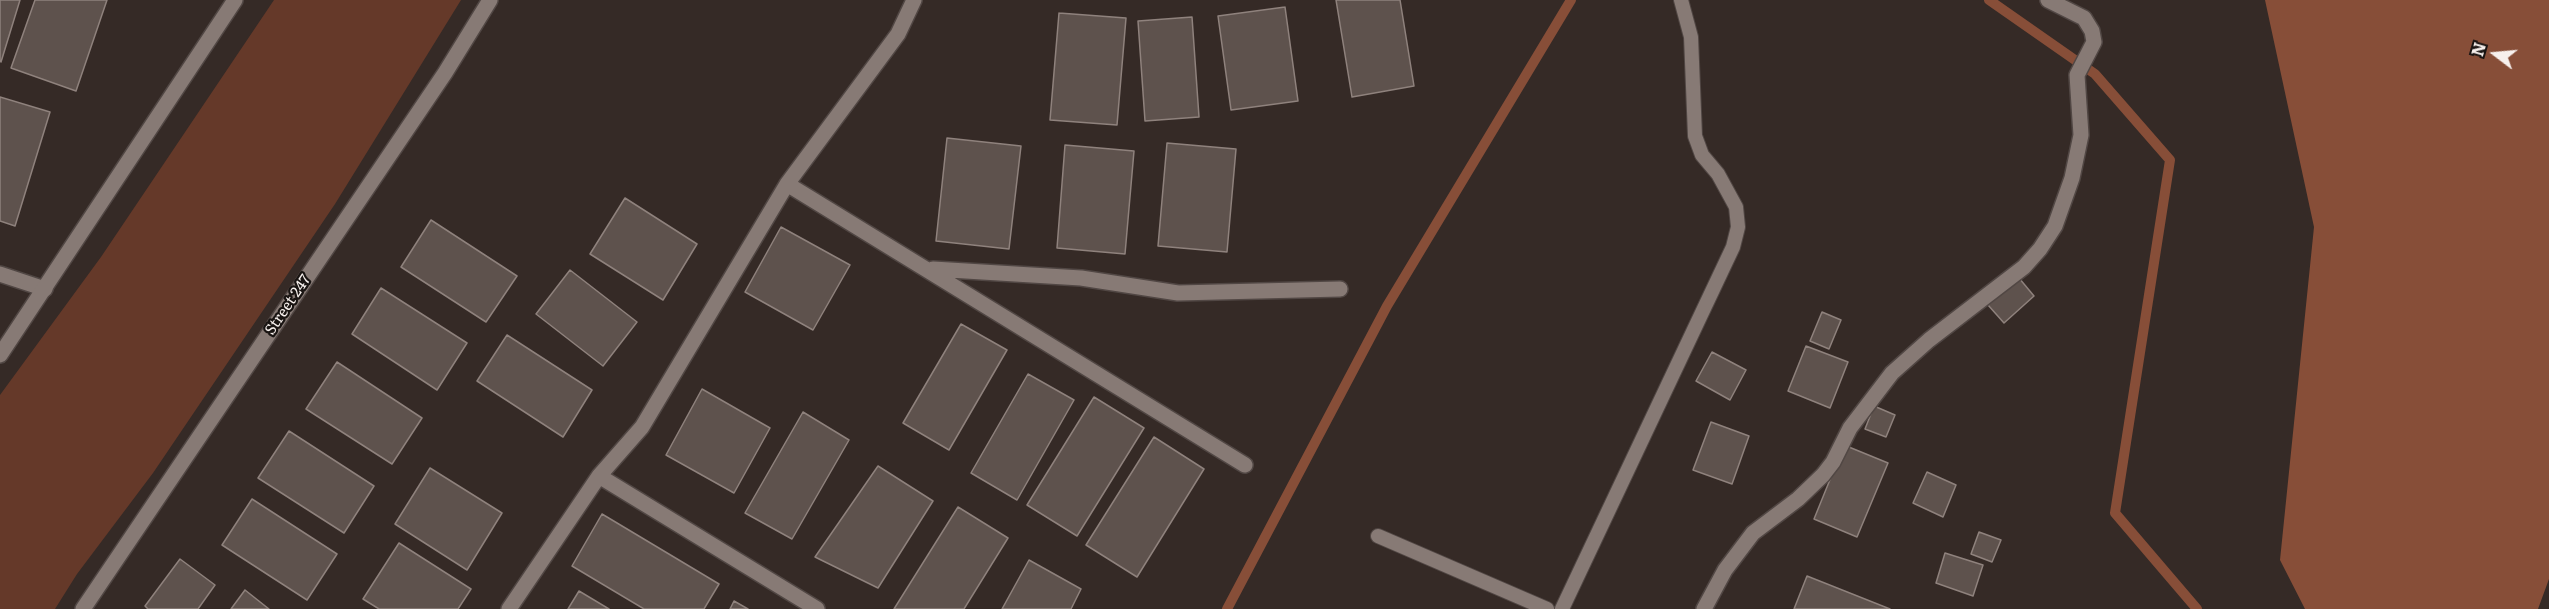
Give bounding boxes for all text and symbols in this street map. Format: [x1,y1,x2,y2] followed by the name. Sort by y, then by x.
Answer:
[2465,24,2525,84] north arrow
[2464,39,2491,59] text: N
[261,271,315,339] street label: Street 247

